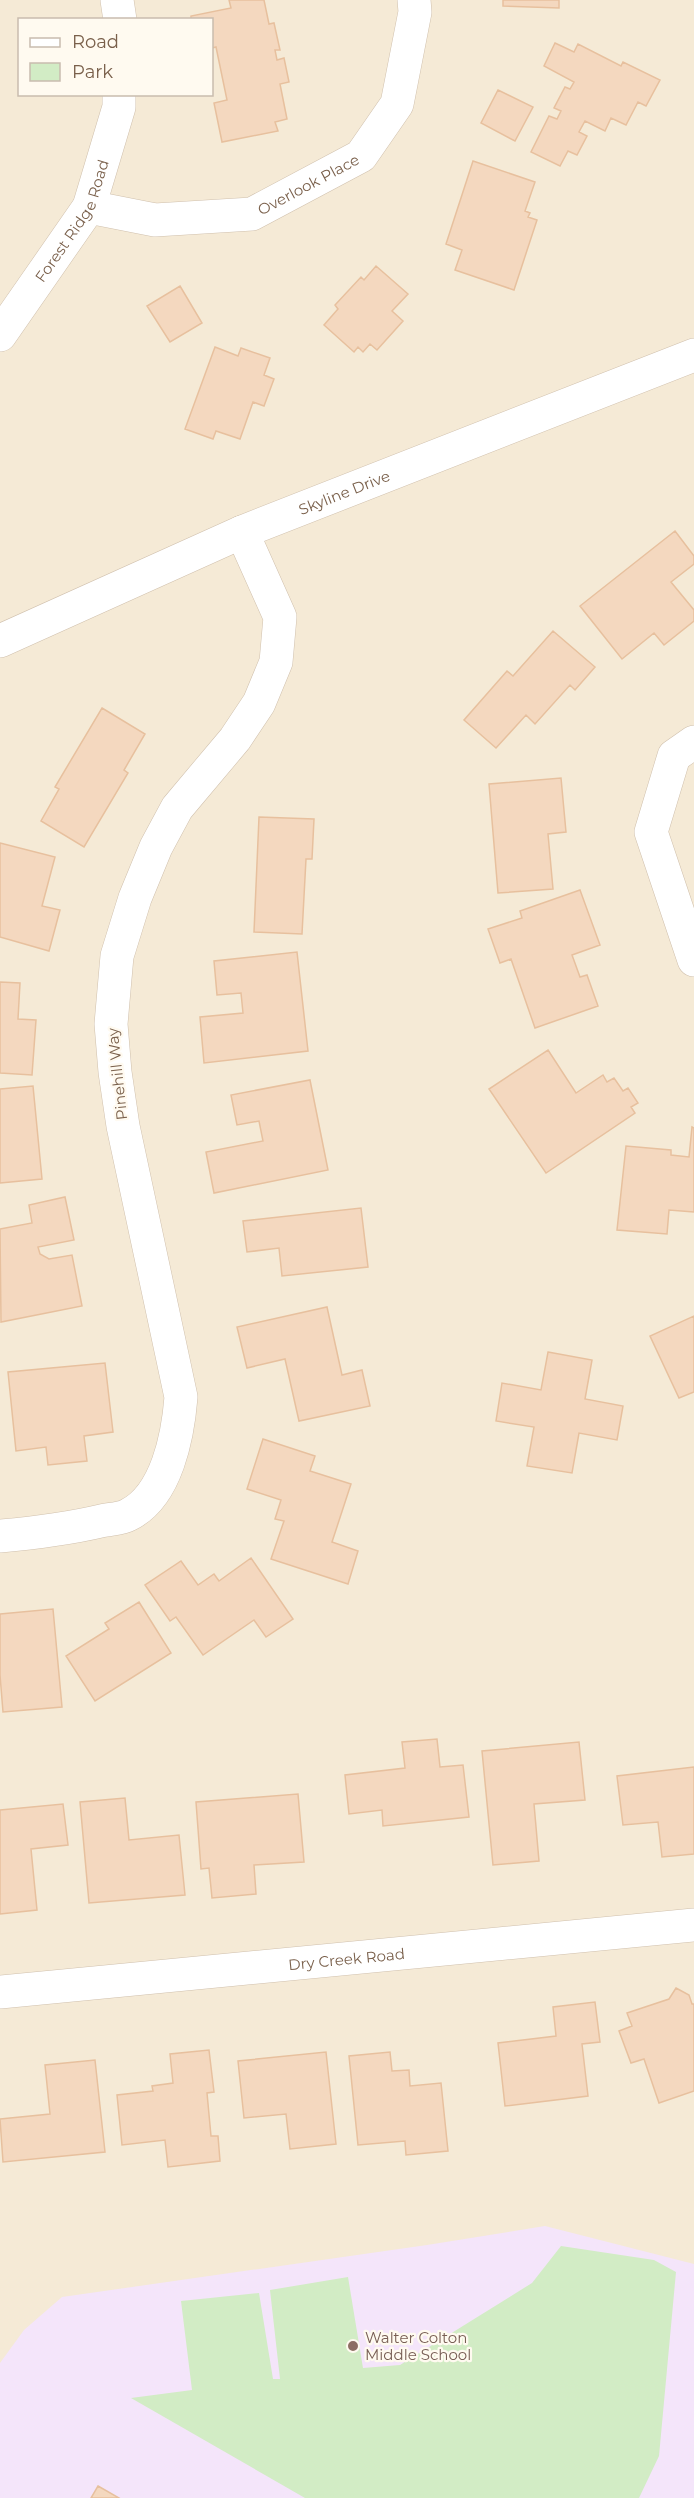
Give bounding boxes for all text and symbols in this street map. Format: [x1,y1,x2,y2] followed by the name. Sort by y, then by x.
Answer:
[18,18,213,96] legend
[72,31,119,53] text: Road
[72,61,113,83] text: Park
[254,149,362,219] street label: Overlook Place
[30,157,112,286] street label: Forest Ridge Road
[296,466,392,518] street label: Skyline Drive
[103,1026,131,1121] street label: Pinehill Way
[287,1943,406,1974] street label: Dry Creek Road
[365,2328,471,2364] place label: Walter Colton Middle School
[346,2339,360,2353] marker: Walter Colton Middle School

